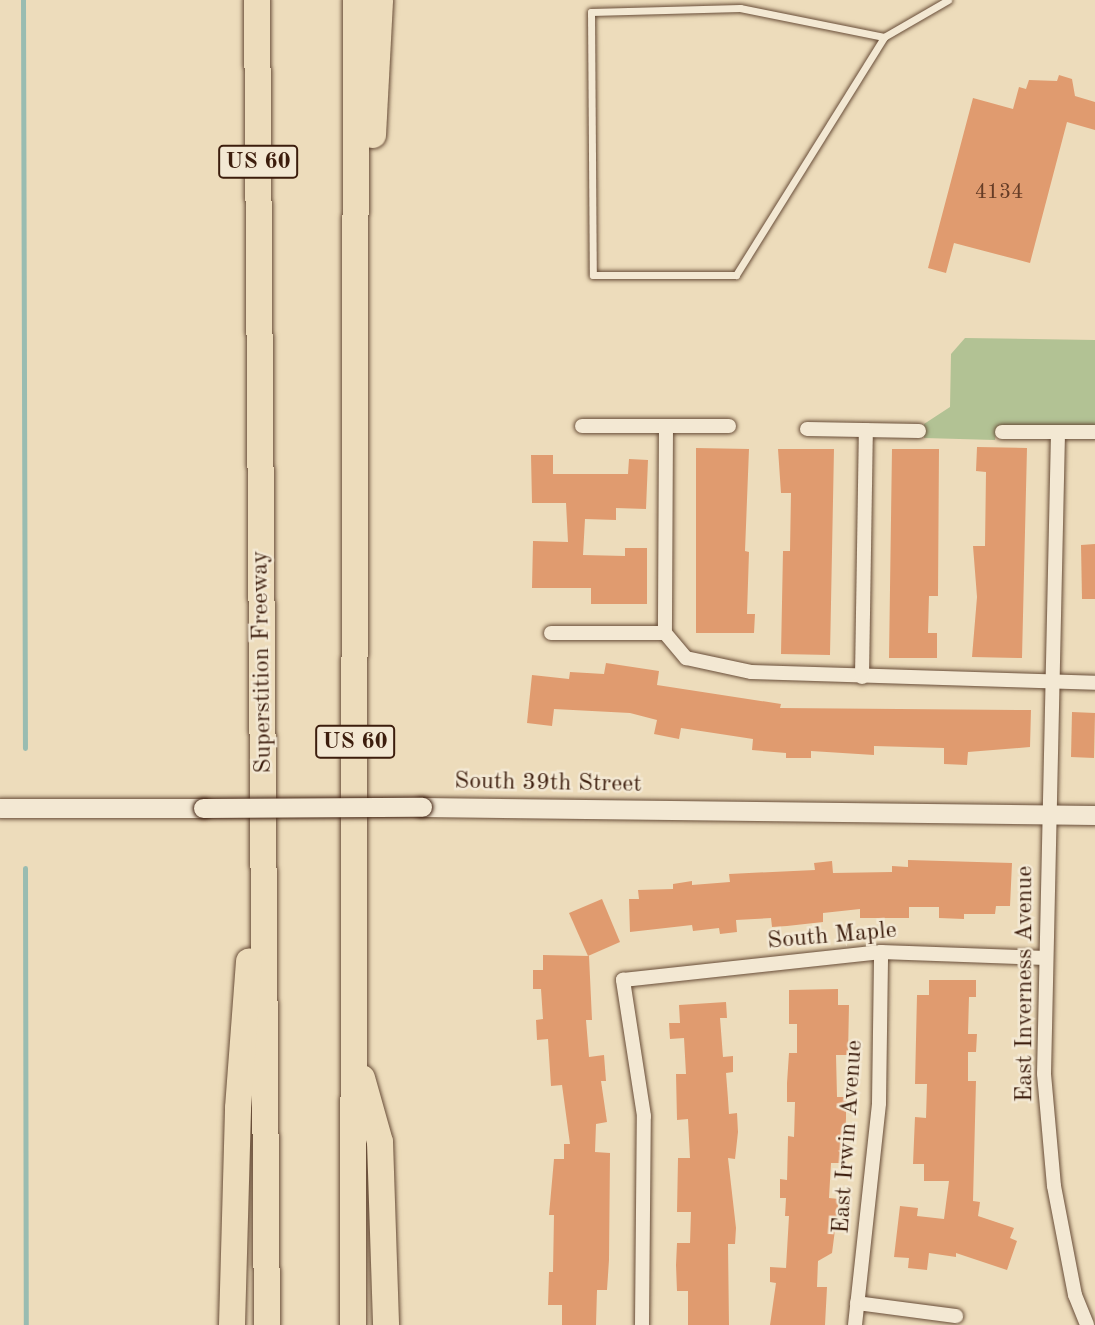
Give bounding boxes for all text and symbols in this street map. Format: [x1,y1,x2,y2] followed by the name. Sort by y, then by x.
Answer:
[218,142,298,182] road number: US 60
[975,180,1023,206] house number: 4134
[247,550,279,774] street label: Superstition Freeway
[315,722,395,762] road number: US 60
[454,768,642,800] street label: South 39th Street
[1012,866,1040,1102] street label: East Inverness Avenue
[766,917,898,957] street label: South Maple
[828,1039,870,1235] street label: East Irwin Avenue

